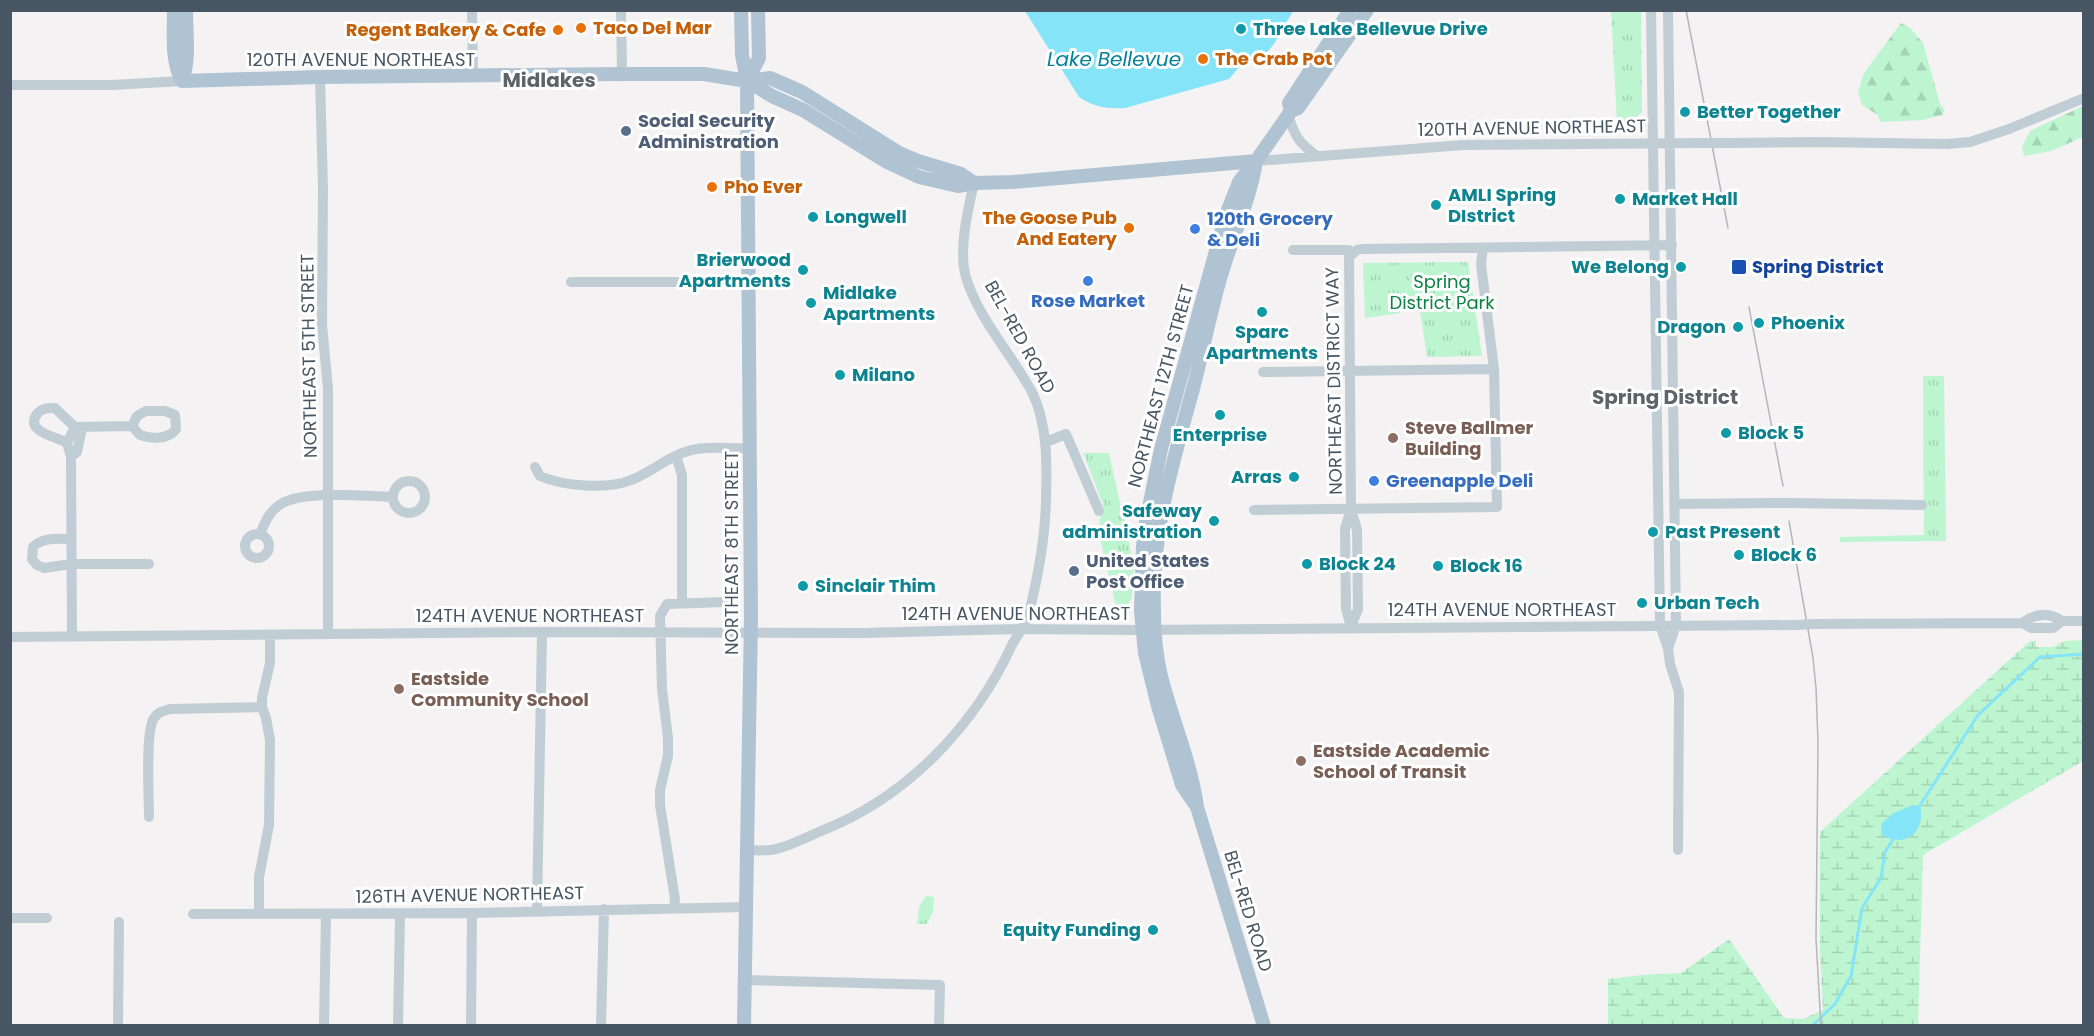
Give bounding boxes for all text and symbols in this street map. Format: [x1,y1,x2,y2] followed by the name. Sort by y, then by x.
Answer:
[593,15,712,40] place label: Taco Del Mar
[1253,16,1488,41] place label: Three Lake Bellevue Drive
[346,17,546,42] place label: Regent Bakery & Cafe
[574,21,588,35] marker: Taco Del Mar
[1234,22,1248,36] marker: Three Lake Bellevue Drive
[551,23,565,37] marker: Regent Bakery & Cafe
[1047,45,1181,73] water label: Lake Bellevue
[1215,46,1332,71] place label: The Crab Pot
[247,47,475,72] street label: 120TH AVENUE NORTHEAST
[1196,52,1210,66] marker: The Crab Pot
[502,66,596,94] district label: Midlakes
[1697,99,1841,124] place label: Better Together
[1678,105,1692,119] marker: Better Together
[638,108,779,154] place label: Social Security Administration
[1418,113,1647,142] street label: 120TH AVENUE NORTHEAST
[619,124,633,138] marker: Social Security Administration
[724,174,803,199] place label: Pho Ever
[705,180,719,194] marker: Pho Ever
[1448,182,1556,228] place label: AMLI Spring DIstrict
[1632,186,1738,211] place label: Market Hall
[1613,192,1627,206] marker: Market Hall
[1429,198,1443,212] marker: AMLI Spring DIstrict
[825,204,907,229] place label: Longwell
[982,205,1118,251] place label: The Goose Pub And Eatery
[1207,206,1334,252] place label: 120th Grocery & Deli
[806,210,820,224] marker: Longwell
[1122,221,1136,235] marker: The Goose Pub And Eatery
[1188,222,1202,236] marker: 120th Grocery & Deli
[679,247,791,293] place label: Brierwood Apartments
[294,253,323,458] street label: NORTHEAST 5TH STREET
[1571,254,1669,279] place label: We Belong
[1752,254,1883,279] place label: Spring District
[1730,258,1748,276] marker: Spring District
[1674,260,1688,274] marker: We Belong
[796,263,810,277] marker: Brierwood Apartments
[1319,266,1348,495] street label: NORTHEAST DISTRICT WAY
[1389,269,1495,315] park label: Spring District Park
[1081,274,1095,288] marker: Rose Market
[979,276,1062,398] street label: BEL-RED ROAD
[823,280,935,326] place label: Midlake Apartments
[1121,281,1200,490] street label: NORTHEAST 12TH STREET
[1031,288,1145,313] place label: Rose Market
[804,296,818,310] marker: Midlake Apartments
[1255,305,1269,319] marker: Sparc Apartments
[1771,310,1845,335] place label: Phoenix
[1657,314,1726,339] place label: Dragon
[1752,316,1766,330] marker: Phoenix
[1206,319,1318,365] place label: Sparc Apartments
[1731,320,1745,334] marker: Dragon
[852,362,915,387] place label: Milano
[833,368,847,382] marker: Milano
[1592,383,1738,411] district label: Spring District
[1213,408,1227,422] marker: Enterprise
[1405,415,1533,461] place label: Steve Ballmer Building
[1738,420,1804,445] place label: Block 5
[1173,422,1267,447] place label: Enterprise
[1719,426,1733,440] marker: Block 5
[1386,431,1400,445] marker: Steve Ballmer Building
[719,451,744,655] street label: NORTHEAST 8TH STREET
[1231,464,1282,489] place label: Arras
[1386,468,1533,493] place label: Greenapple Deli
[1287,470,1301,484] marker: Arras
[1367,474,1381,488] marker: Greenapple Deli
[1062,498,1203,544] place label: Safeway administration
[1207,514,1221,528] marker: Safeway administration
[1665,519,1780,544] place label: Past Present
[1646,525,1660,539] marker: Past Present
[1751,542,1817,567] place label: Block 6
[1086,548,1210,594] place label: United States Post Office
[1732,548,1746,562] marker: Block 6
[1319,551,1396,576] place label: Block 24
[1450,553,1523,578] place label: Block 16
[1300,557,1314,571] marker: Block 24
[1431,559,1445,573] marker: Block 16
[1067,564,1081,578] marker: United States Post Office
[815,573,936,598] place label: Sinclair Thim
[796,579,810,593] marker: Sinclair Thim
[1654,590,1760,615] place label: Urban Tech
[1635,596,1649,610] marker: Urban Tech
[1388,597,1616,622] street label: 124TH AVENUE NORTHEAST
[902,601,1130,626] street label: 124TH AVENUE NORTHEAST
[416,603,644,628] street label: 124TH AVENUE NORTHEAST
[411,666,589,712] place label: Eastside Community School
[392,682,406,696] marker: Eastside Community School
[1313,738,1490,784] place label: Eastside Academic School of Transit
[1294,754,1308,768] marker: Eastside Academic School of Transit
[1218,847,1279,975] street label: BEL-RED ROAD
[356,880,585,909] street label: 126TH AVENUE NORTHEAST
[1003,917,1141,942] place label: Equity Funding
[1146,923,1160,937] marker: Equity Funding

